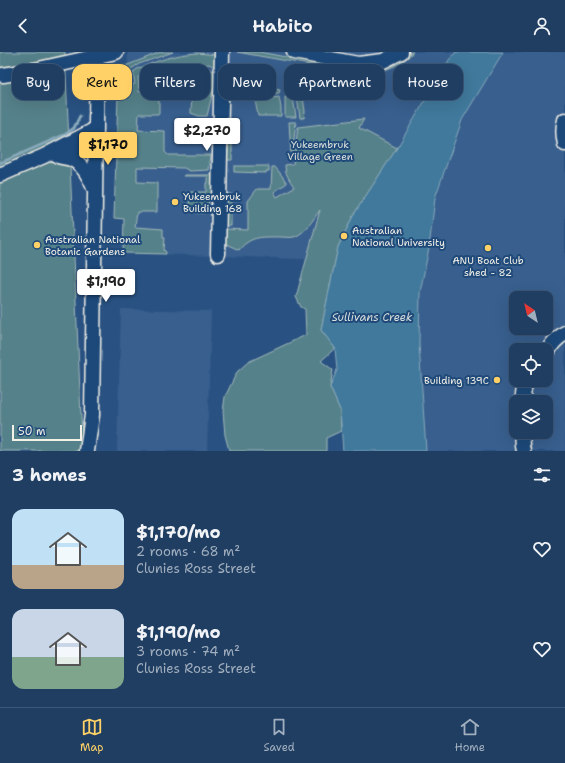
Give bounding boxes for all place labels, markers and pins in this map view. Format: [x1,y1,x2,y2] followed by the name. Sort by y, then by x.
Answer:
[174,118,240,152] pin: $2,270
[75,132,141,166] pin: $1,170
[183,190,242,215] place label: Yukeembruk Building 168
[170,197,180,207] marker: Yukeembruk Building 168
[352,224,445,249] place label: Australian National University
[339,231,349,241] marker: Australian National University
[45,233,140,258] place label: Australian National Botanic Gardens
[32,240,42,250] marker: Australian National Botanic Gardens
[483,243,493,253] marker: ANU Boat Club shed - 82
[452,254,524,279] place label: ANU Boat Club shed - 82
[73,269,139,303] pin: $1,190
[424,374,489,387] place label: Building 139C
[492,375,502,385] marker: Building 139C

